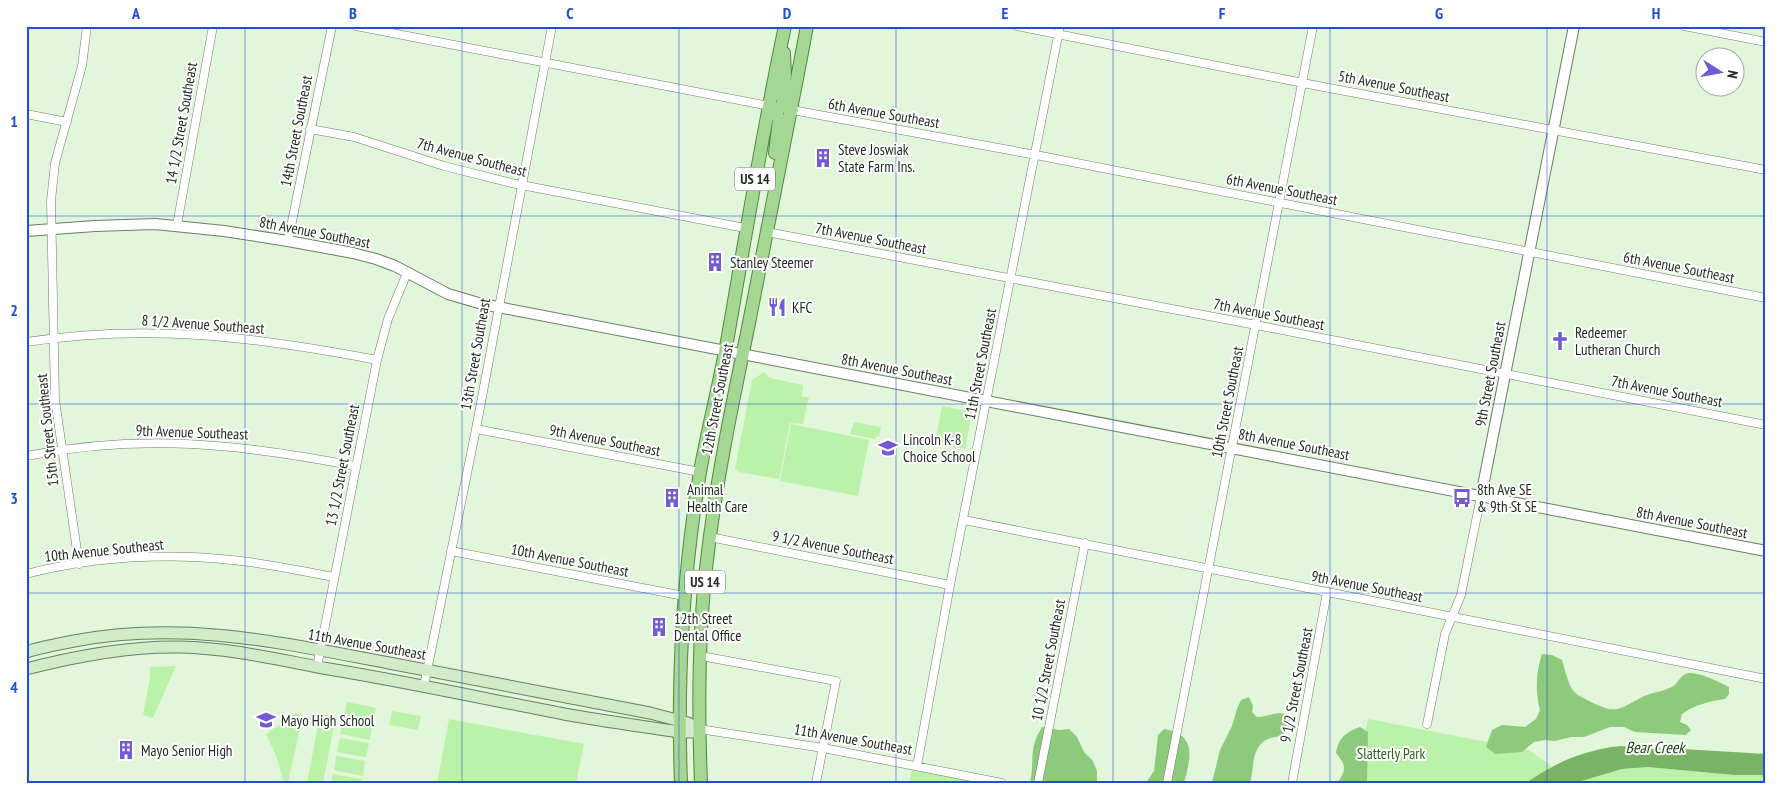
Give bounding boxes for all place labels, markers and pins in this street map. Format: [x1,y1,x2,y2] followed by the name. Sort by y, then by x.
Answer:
[838,140,915,176] place label: Steve Joswiak State Farm Ins.
[812,147,834,169] building icon: Steve Joswiak State Farm Ins.
[704,251,726,273] building icon: Stanley Steemer
[730,253,815,272] place label: Stanley Steemer
[766,296,788,318] restaurant icon: KFC
[792,298,813,317] place label: KFC
[1575,323,1660,359] place label: Redeemer Lutheran Church
[1549,330,1571,352] church icon: Redeemer Lutheran Church
[903,430,976,466] place label: Lincoln K-8 Choice School
[877,437,899,459] school or university icon: Lincoln K-8 Choice School
[687,480,748,516] place label: Animal Health Care
[1477,480,1537,516] place label: 8th Ave SE & 9th St SE
[661,487,683,509] building icon: Animal Health Care
[1451,487,1473,509] bus stop icon: 8th Ave SE & 9th St SE
[674,609,741,645] place label: 12th Street Dental Office
[648,616,670,638] building icon: 12th Street Dental Office
[255,709,277,731] school or university icon: Mayo High School
[281,711,375,730] place label: Mayo High School
[115,739,137,761] building icon: Mayo Senior High
[141,741,232,760] place label: Mayo Senior High

